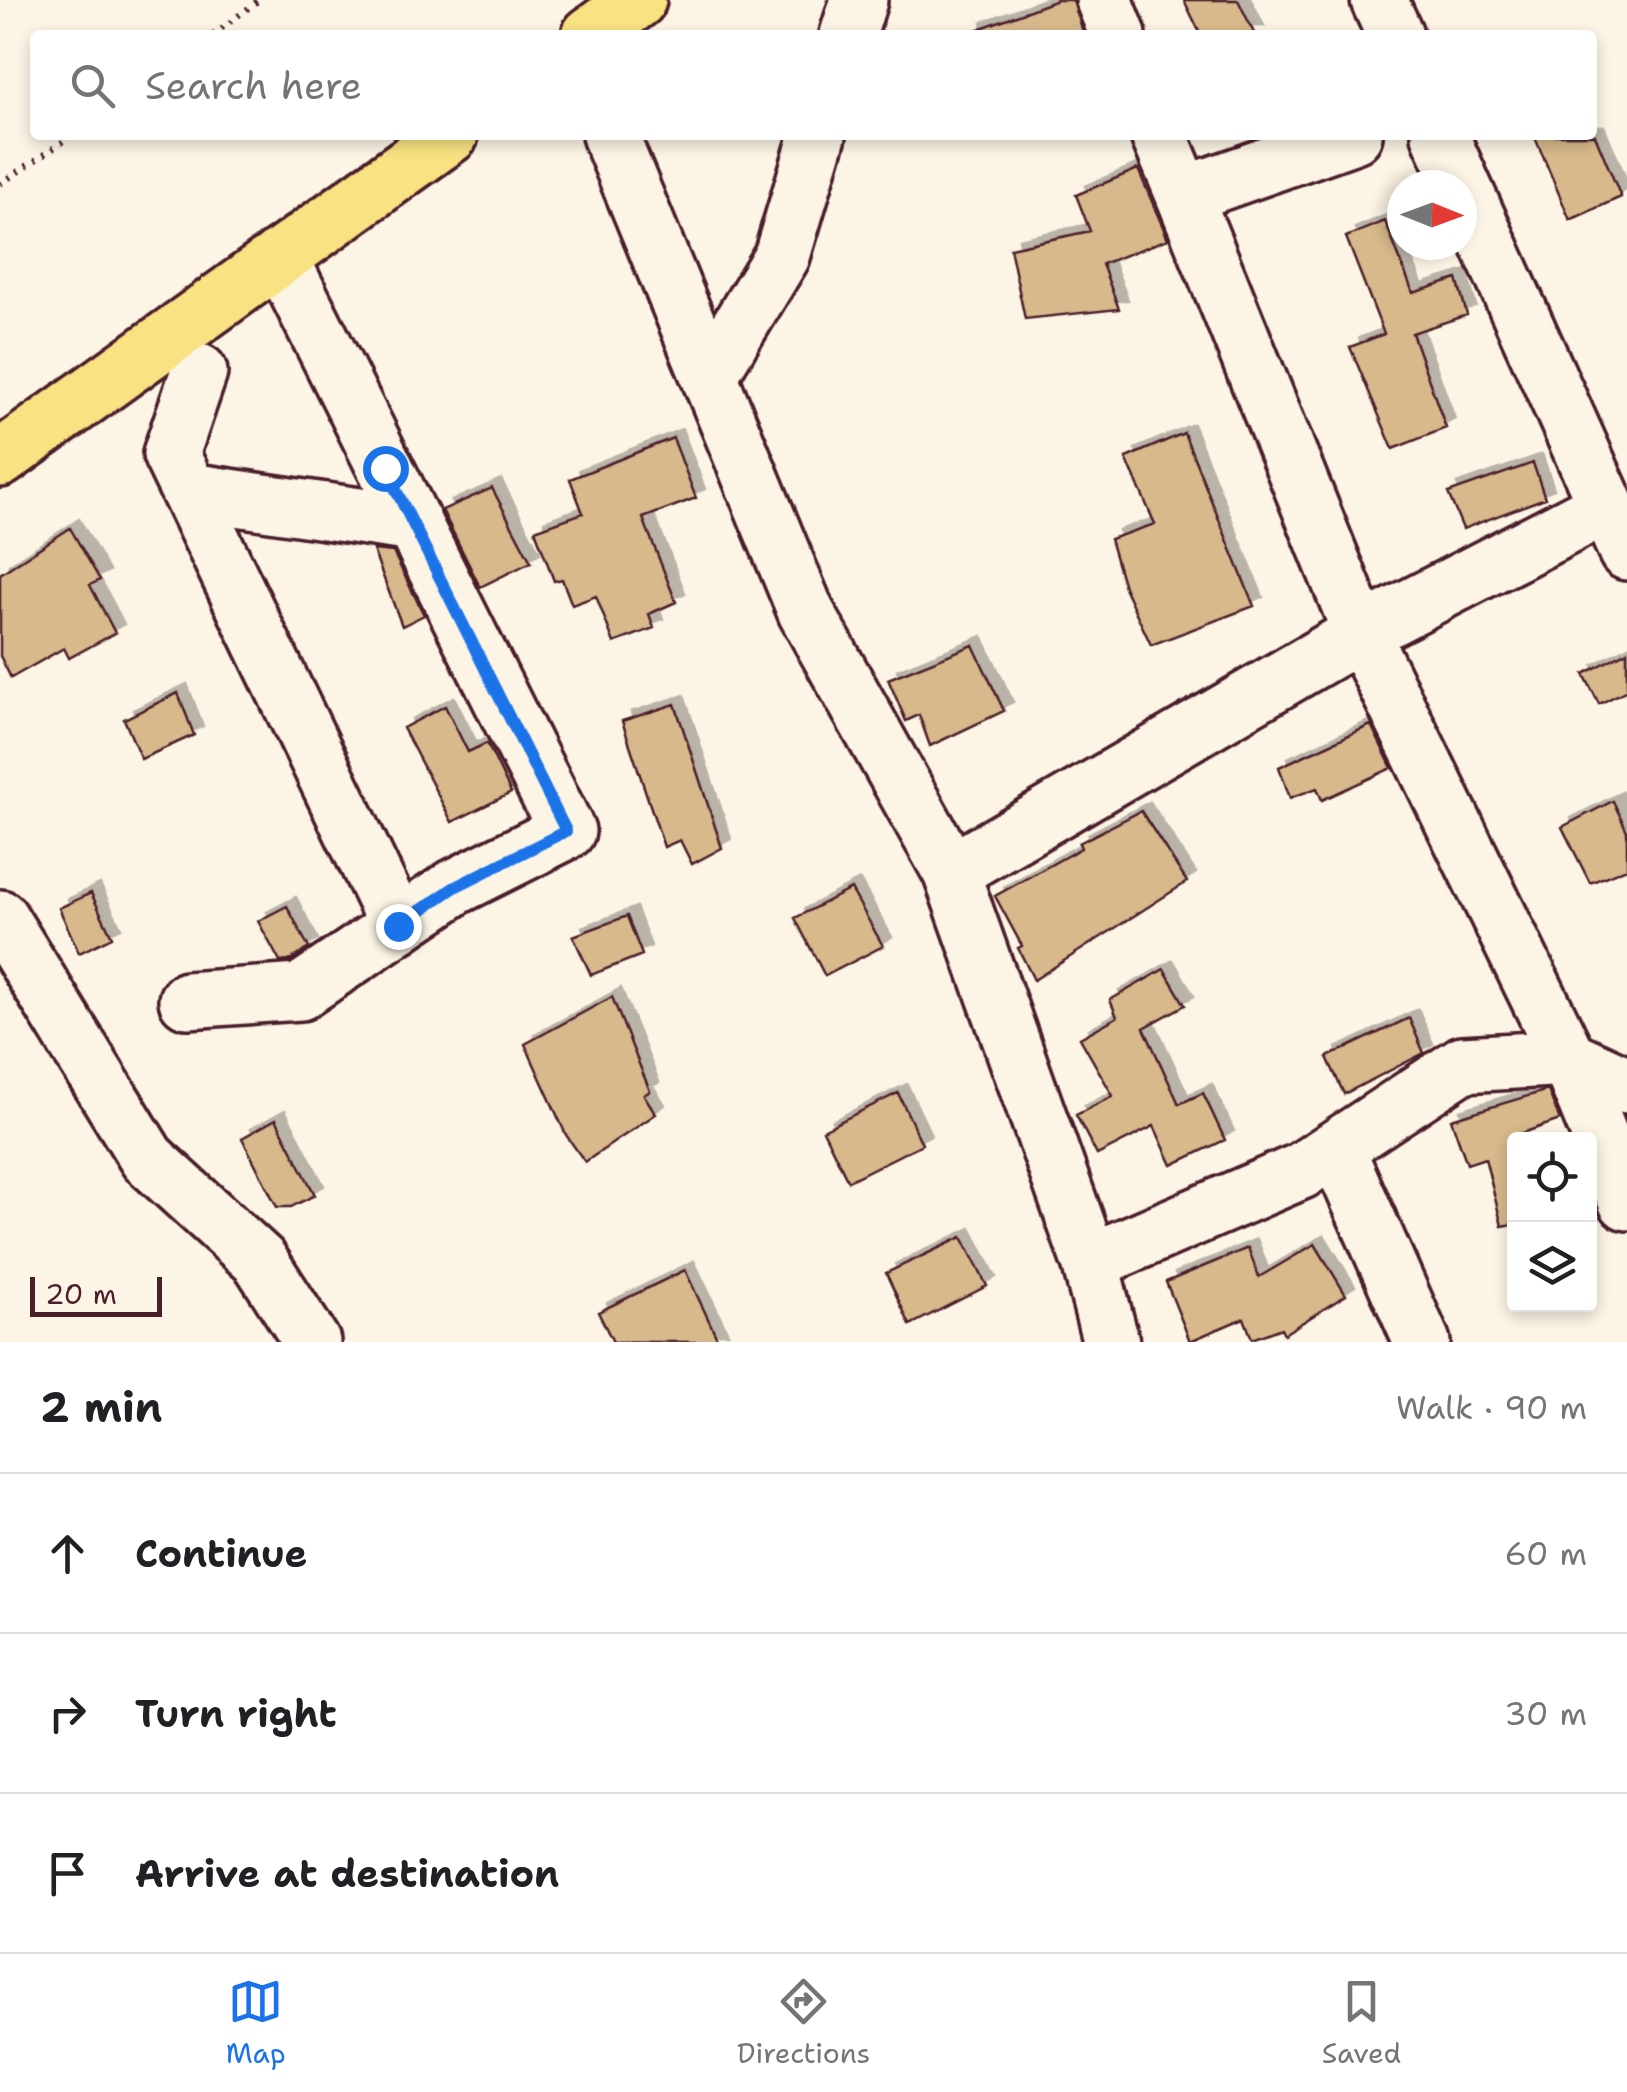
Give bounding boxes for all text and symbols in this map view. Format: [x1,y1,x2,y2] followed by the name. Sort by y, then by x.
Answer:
[30,30,1597,140] search box
[65,58,120,113] icon: search
[145,60,362,111] text: Search here
[1387,170,1477,260] north arrow
[363,446,409,492] route start
[376,904,422,950] route end
[1507,1132,1597,1312] map controls
[1507,1132,1597,1222] button: locate
[1507,1222,1597,1312] button: layers
[30,1272,162,1316] scale bar
[45,1275,117,1313] text: 20 m
[40,1379,162,1435] text: 2 min
[1396,1386,1587,1429] text: Walk · 90 m
[40,1526,95,1581] icon: ahead
[135,1528,307,1579] text: Continue
[1505,1532,1587,1575] text: 60 m
[40,1686,95,1741] icon: right
[135,1688,337,1739] text: Turn right
[1504,1692,1587,1735] text: 30 m
[40,1846,95,1901] icon: arrive
[135,1848,559,1899] text: Arrive at destination
[226,1974,286,2072] tab: Map
[737,1974,870,2072] tab: Directions
[1322,1974,1401,2072] tab: Saved

